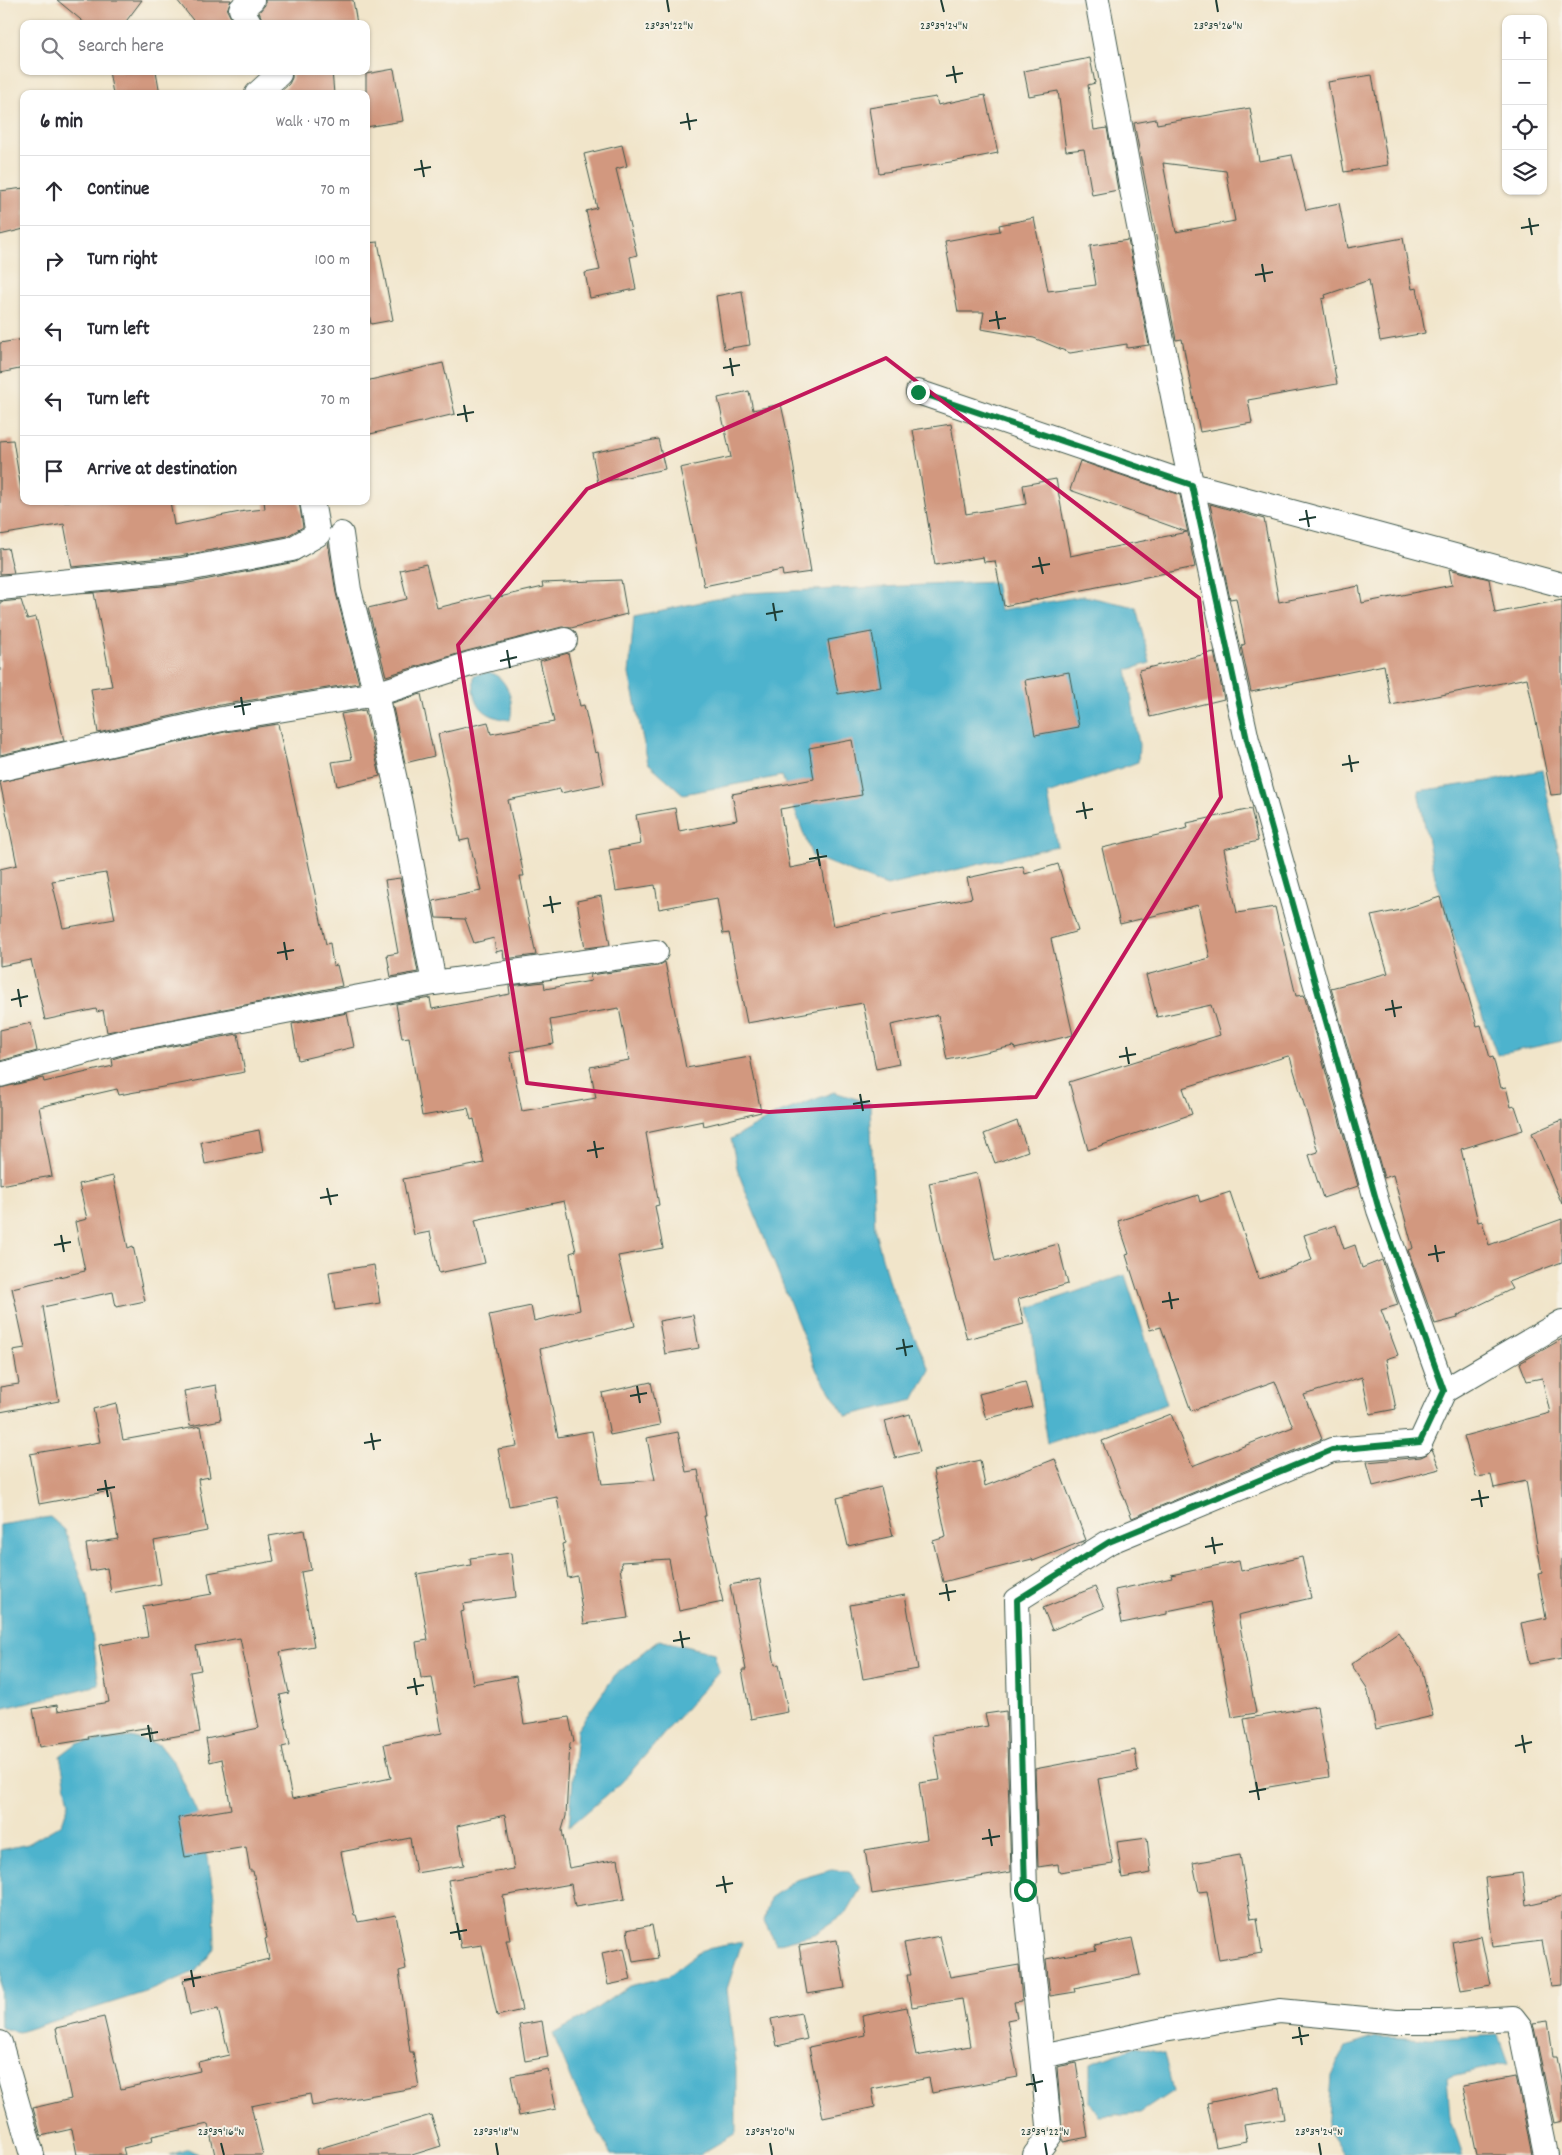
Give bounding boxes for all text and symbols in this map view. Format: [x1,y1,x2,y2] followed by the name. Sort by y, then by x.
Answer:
[1502,15,1547,195] map controls
[1502,15,1547,60] button: +
[645,18,693,35] text: 23°39'22"N
[920,18,968,35] text: 23°39'24"N
[1194,18,1243,35] text: 23°39'26"N
[20,20,370,75] search box
[38,34,66,62] icon: search
[78,34,164,61] text: Search here
[1502,60,1547,105] button: −
[1502,105,1547,150] button: locate
[40,108,83,138] text: 6 min
[276,111,350,134] text: Walk · 470 m
[1502,150,1547,195] button: layers
[40,177,68,205] icon: ahead
[87,177,149,204] text: Continue
[320,179,350,202] text: 70 m
[40,247,68,275] icon: right
[87,247,158,274] text: Turn right
[314,249,350,272] text: 100 m
[40,317,68,345] icon: left
[87,317,150,344] text: Turn left
[313,319,350,342] text: 230 m
[907,381,930,404] route end
[40,387,68,415] icon: left
[87,387,150,414] text: Turn left
[320,389,350,412] text: 70 m
[40,457,68,485] icon: arrive
[87,457,237,484] text: Arrive at destination
[1014,1879,1037,1902] route start
[198,2124,244,2141] text: 23°39'16"N
[473,2124,519,2141] text: 23°39'18"N
[745,2124,795,2141] text: 23°39'20"N
[1021,2124,1069,2141] text: 23°39'22"N
[1295,2124,1343,2141] text: 23°39'24"N

